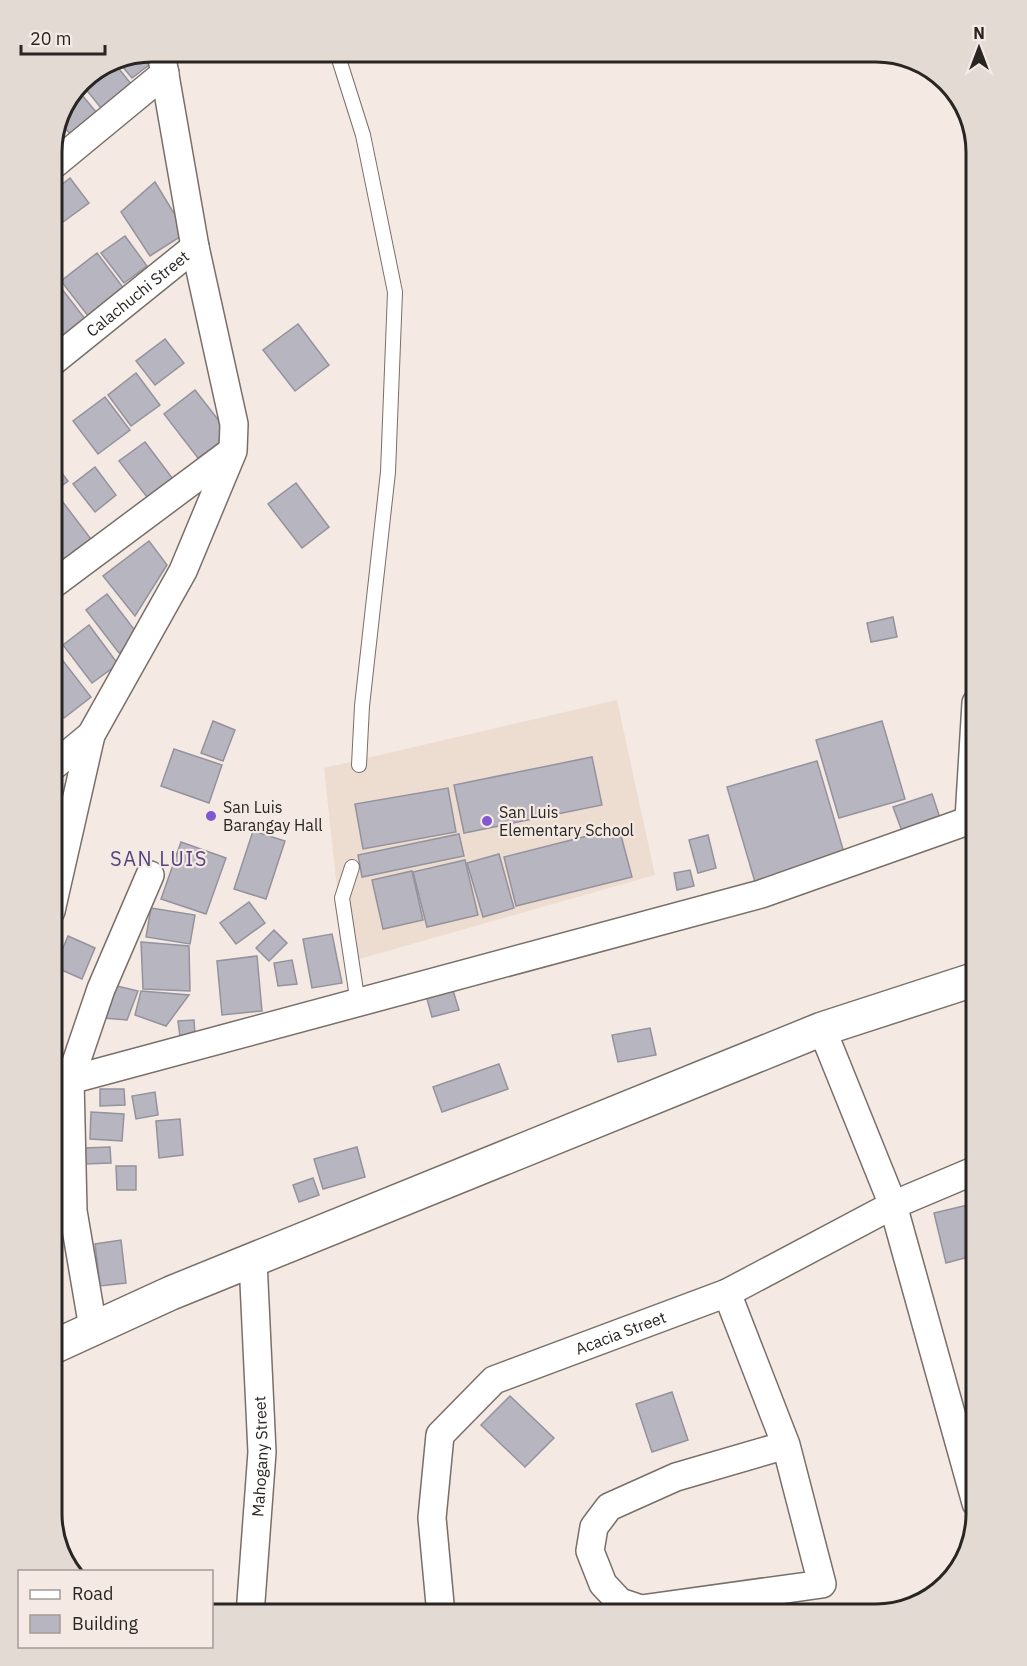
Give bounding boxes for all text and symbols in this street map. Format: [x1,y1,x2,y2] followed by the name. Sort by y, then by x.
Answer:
[21,18,105,56] scale bar
[949,18,1009,78] north arrow
[973,23,985,43] text: N
[30,27,72,50] text: 20 m
[82,246,193,341] street label: Calachuchi Street
[223,797,323,835] place label: San Luis Barangay Hall
[499,802,634,840] place label: San Luis Elementary School
[204,809,218,823] marker: San Luis Barangay Hall
[480,814,494,828] marker: San Luis Elementary School
[110,845,208,872] district label: SAN LUIS
[572,1307,669,1359] street label: Acacia Street
[247,1395,272,1518] street label: Mahogany Street
[18,1570,213,1648] legend
[72,1582,113,1605] text: Road
[72,1612,139,1635] text: Building

